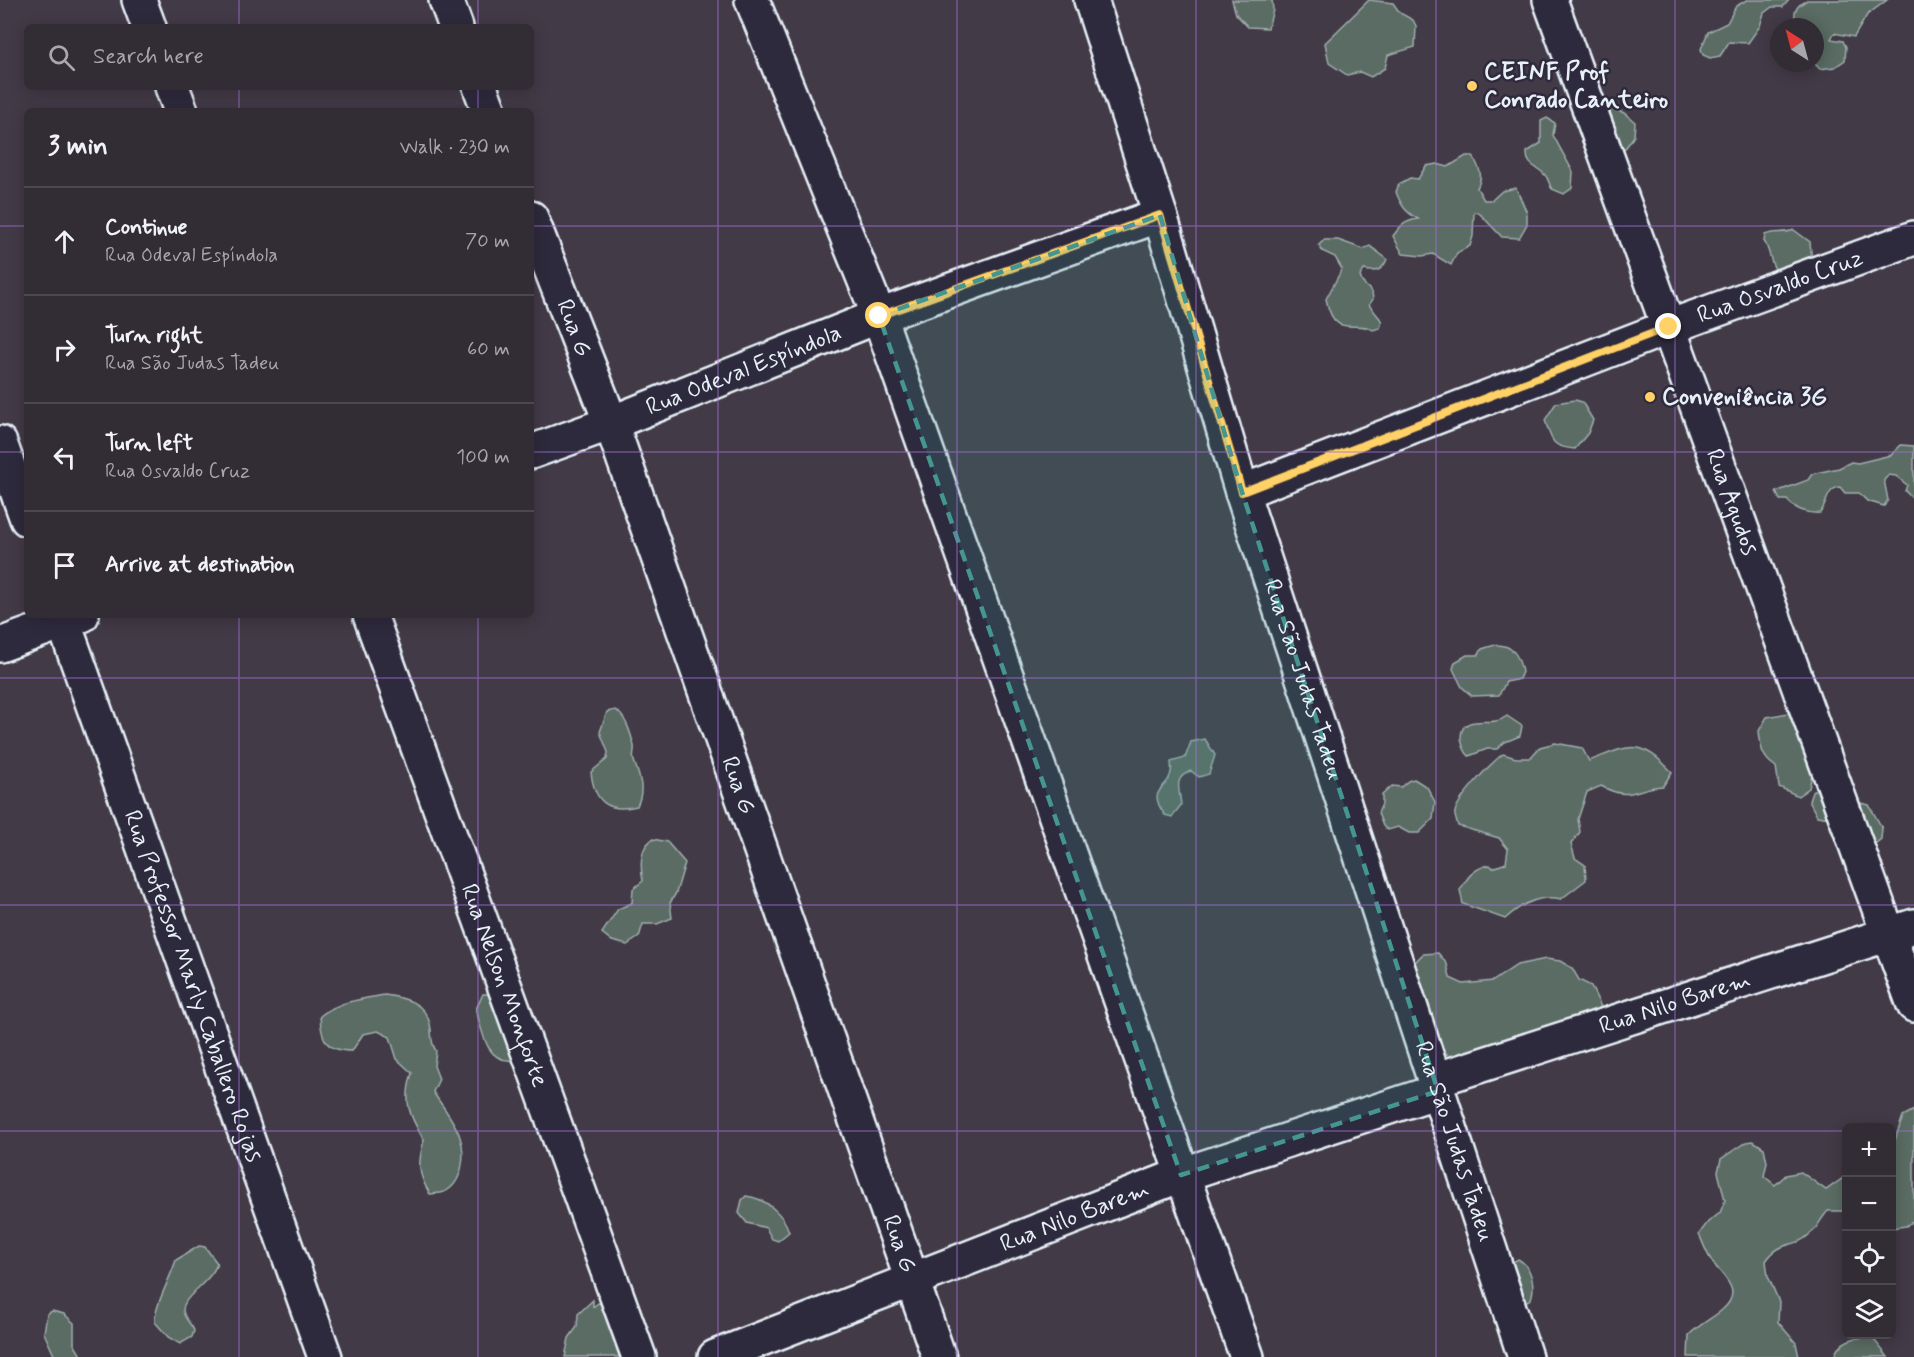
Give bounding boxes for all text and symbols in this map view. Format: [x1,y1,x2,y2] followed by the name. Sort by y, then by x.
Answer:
[1770,18,1824,72] north arrow
[24,24,534,90] search box
[45,41,78,74] icon: search
[93,43,204,71] text: Search here
[1484,57,1668,116] place label: CEINF Prof Conrado Canteiro
[1465,79,1479,93] marker: CEINF Prof Conrado Canteiro
[48,130,108,164] text: 3 min
[400,134,510,161] text: Walk · 230 m
[105,214,187,242] text: Continue
[48,225,81,258] icon: ahead
[465,228,510,255] text: 70 m
[105,242,278,269] text: Rua Odeval Espíndola
[1693,242,1867,331] street label: Rua Osvaldo Cruz
[549,295,599,361] street label: Rua G
[865,302,891,328] route start
[1655,313,1681,339] route end
[641,317,846,423] street label: Rua Odeval Espíndola
[105,322,203,350] text: Turn right
[48,333,81,366] icon: right
[467,336,510,363] text: 60 m
[105,350,279,377] text: Rua São Judas Tadeu
[1662,382,1827,413] place label: Conveniência 3G
[1643,390,1657,404] marker: Conveniência 3G
[105,430,193,458] text: Turn left
[48,441,81,474] icon: left
[456,444,510,471] text: 100 m
[1698,445,1765,560] street label: Rua Agudos
[105,458,250,485] text: Rua Osvaldo Cruz
[48,549,81,582] icon: arrive
[105,551,295,579] text: Arrive at destination
[1256,575,1351,784] street label: Rua São Judas Tadeu
[714,752,763,818] street label: Rua G
[116,806,270,1166] street label: Rua Professor Marly Caballero Rojas
[453,879,555,1092] street label: Rua Nelson Monforte
[1595,964,1755,1042] street label: Rua Nilo Barem
[1407,1037,1502,1246] street label: Rua São Judas Tadeu
[1842,1123,1896,1339] map controls
[1842,1123,1896,1177] button: +
[995,1173,1154,1260] street label: Rua Nilo Barem
[1842,1177,1896,1231] button: −
[875,1211,924,1277] street label: Rua G
[1842,1231,1896,1285] button: locate
[1842,1285,1896,1339] button: layers

